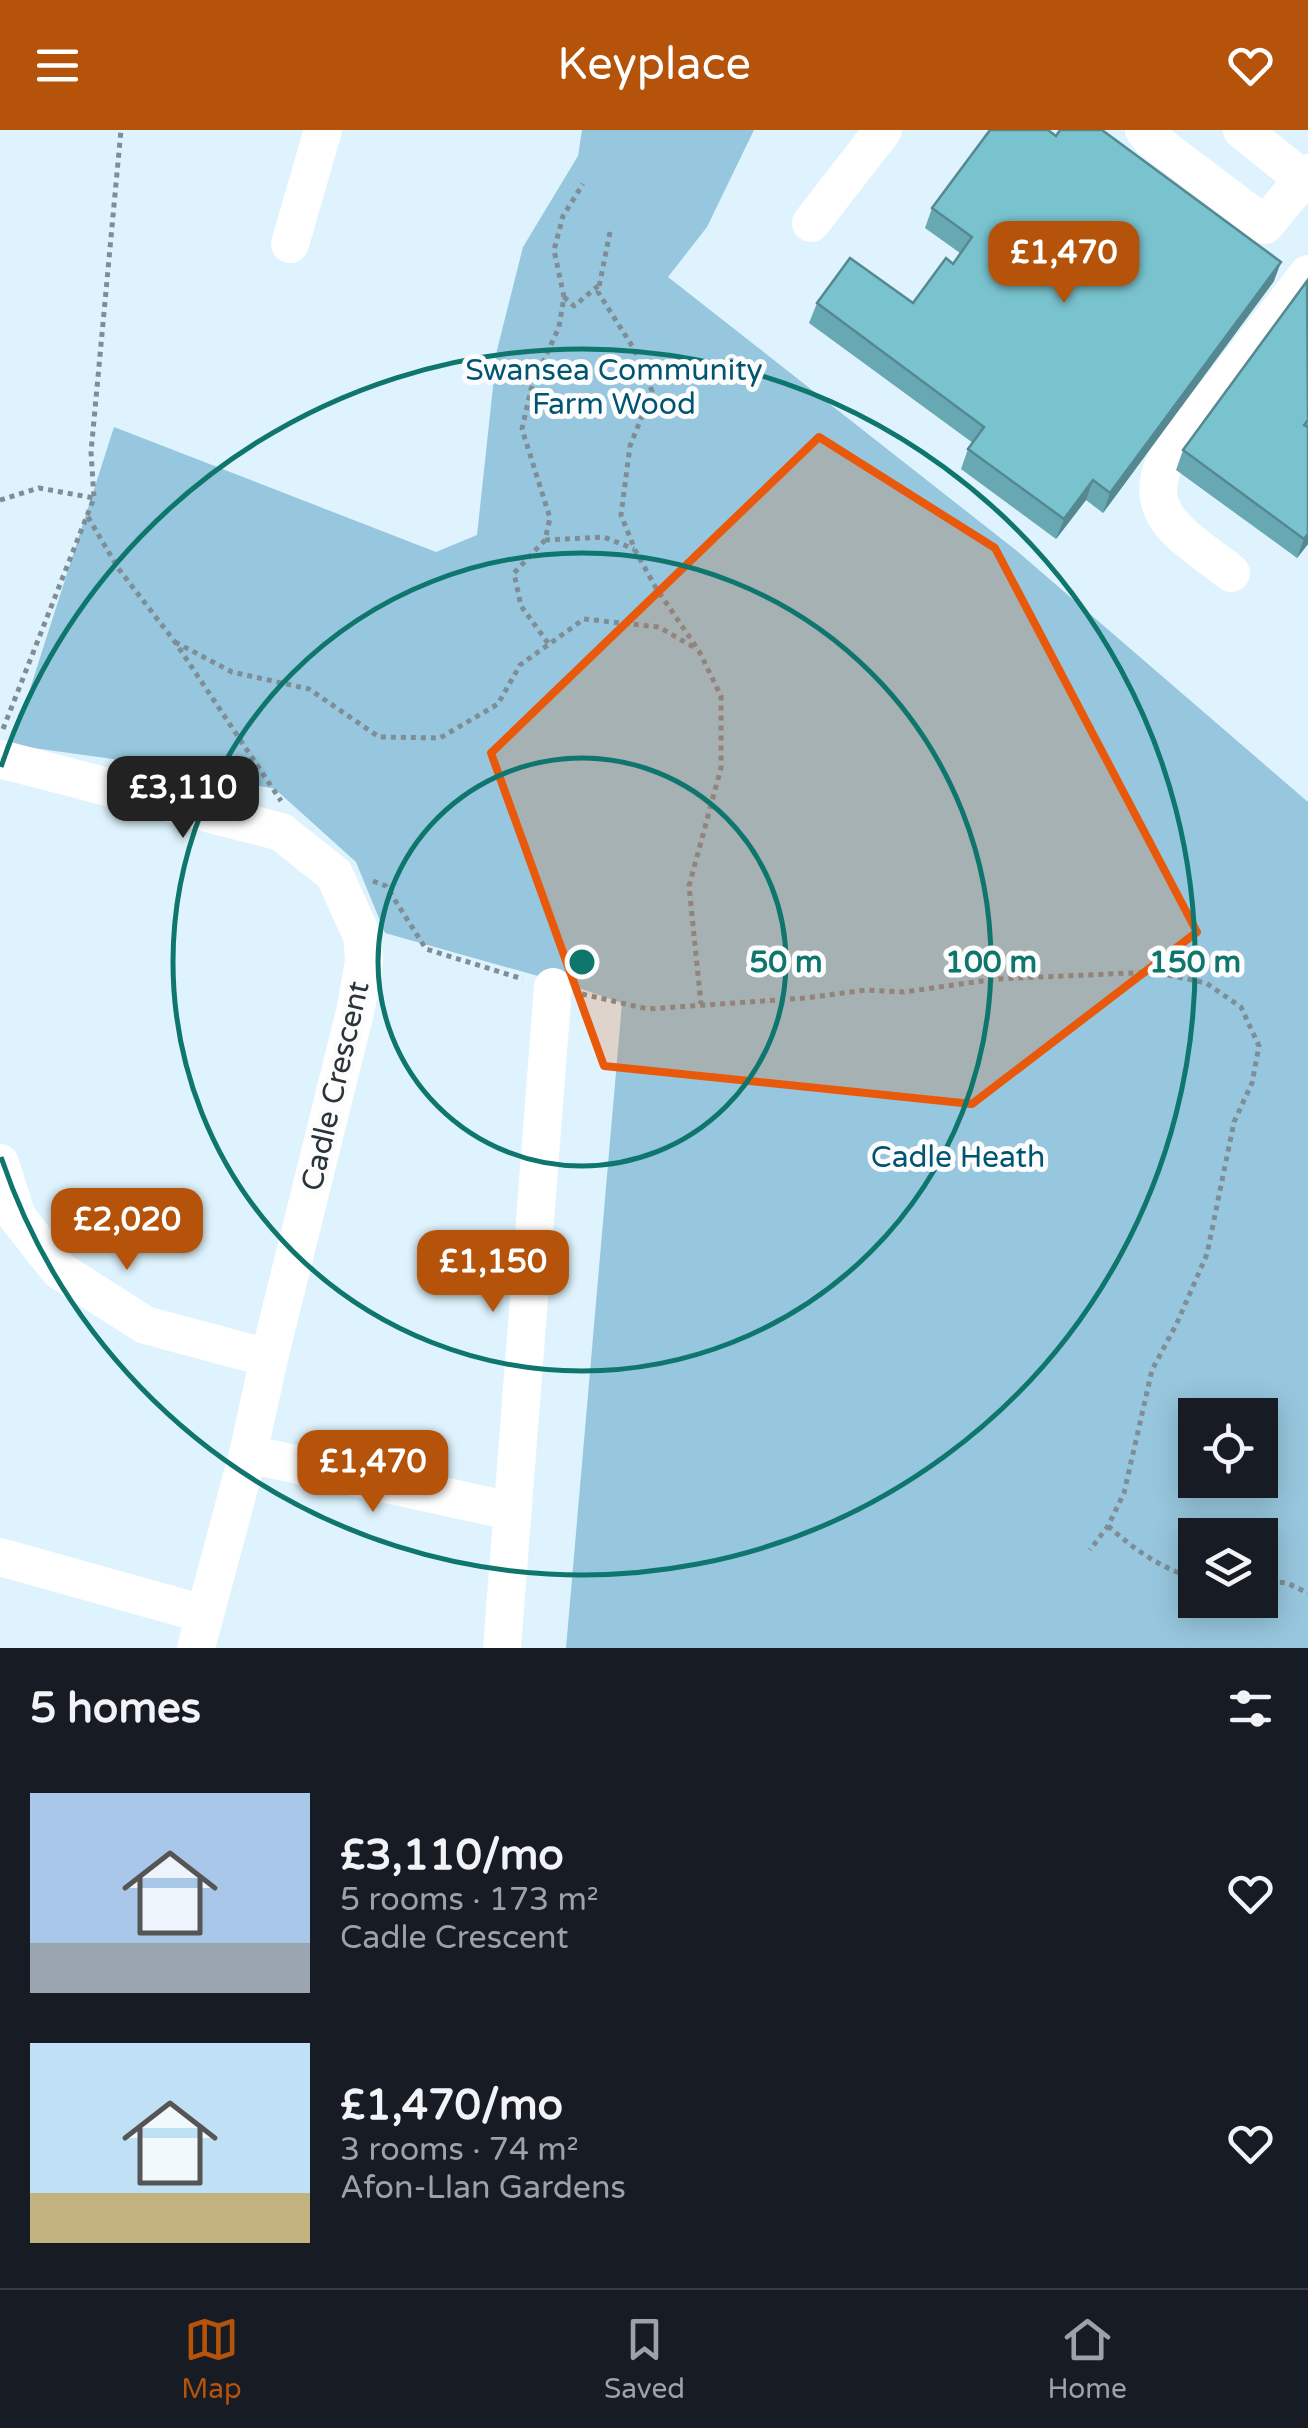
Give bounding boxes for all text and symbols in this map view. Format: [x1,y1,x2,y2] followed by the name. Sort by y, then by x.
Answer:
[30,38,85,93] icon: menu
[557,38,751,92] text: Keyplace
[1223,38,1278,93] icon: heart
[983,221,1145,306] pin: £1,470
[1010,234,1118,272] text: £1,470
[465,352,763,423] park label: Swansea Community Farm Wood
[102,756,264,841] pin: £3,110
[129,769,237,807] text: £3,110
[564,944,600,980] centre of rings
[749,944,823,981] text: 50 m
[945,944,1037,981] text: 100 m
[1149,944,1241,981] text: 150 m
[293,978,378,1195] street label: Cadle Crescent
[871,1139,1045,1176] park label: Cadle Heath
[46,1188,208,1273] pin: £2,020
[73,1201,181,1239] text: £2,020
[412,1230,574,1315] pin: £1,150
[439,1243,547,1281] text: £1,150
[1178,1398,1278,1618] map controls
[1178,1398,1278,1498] button: locate
[292,1430,454,1515] pin: £1,470
[319,1443,427,1481] text: £1,470
[1178,1518,1278,1618] button: layers
[1223,1681,1278,1736] icon: filters
[30,1683,201,1734] text: 5 homes
[340,1830,564,1881] text: £3,110/mo
[110,1833,230,1953] icon: home
[1223,1866,1278,1921] icon: heart
[340,1881,599,1919] text: 5 rooms · 173 m²
[340,1919,568,1957] text: Cadle Crescent
[340,2080,563,2131] text: £1,470/mo
[110,2083,230,2203] icon: home
[1223,2116,1278,2171] icon: heart
[340,2131,579,2169] text: 3 rooms · 74 m²
[340,2169,626,2207] text: Afon-Llan Gardens
[181,2312,242,2406] tab: Map
[604,2312,685,2406] tab: Saved
[1047,2312,1127,2406] tab: Home

